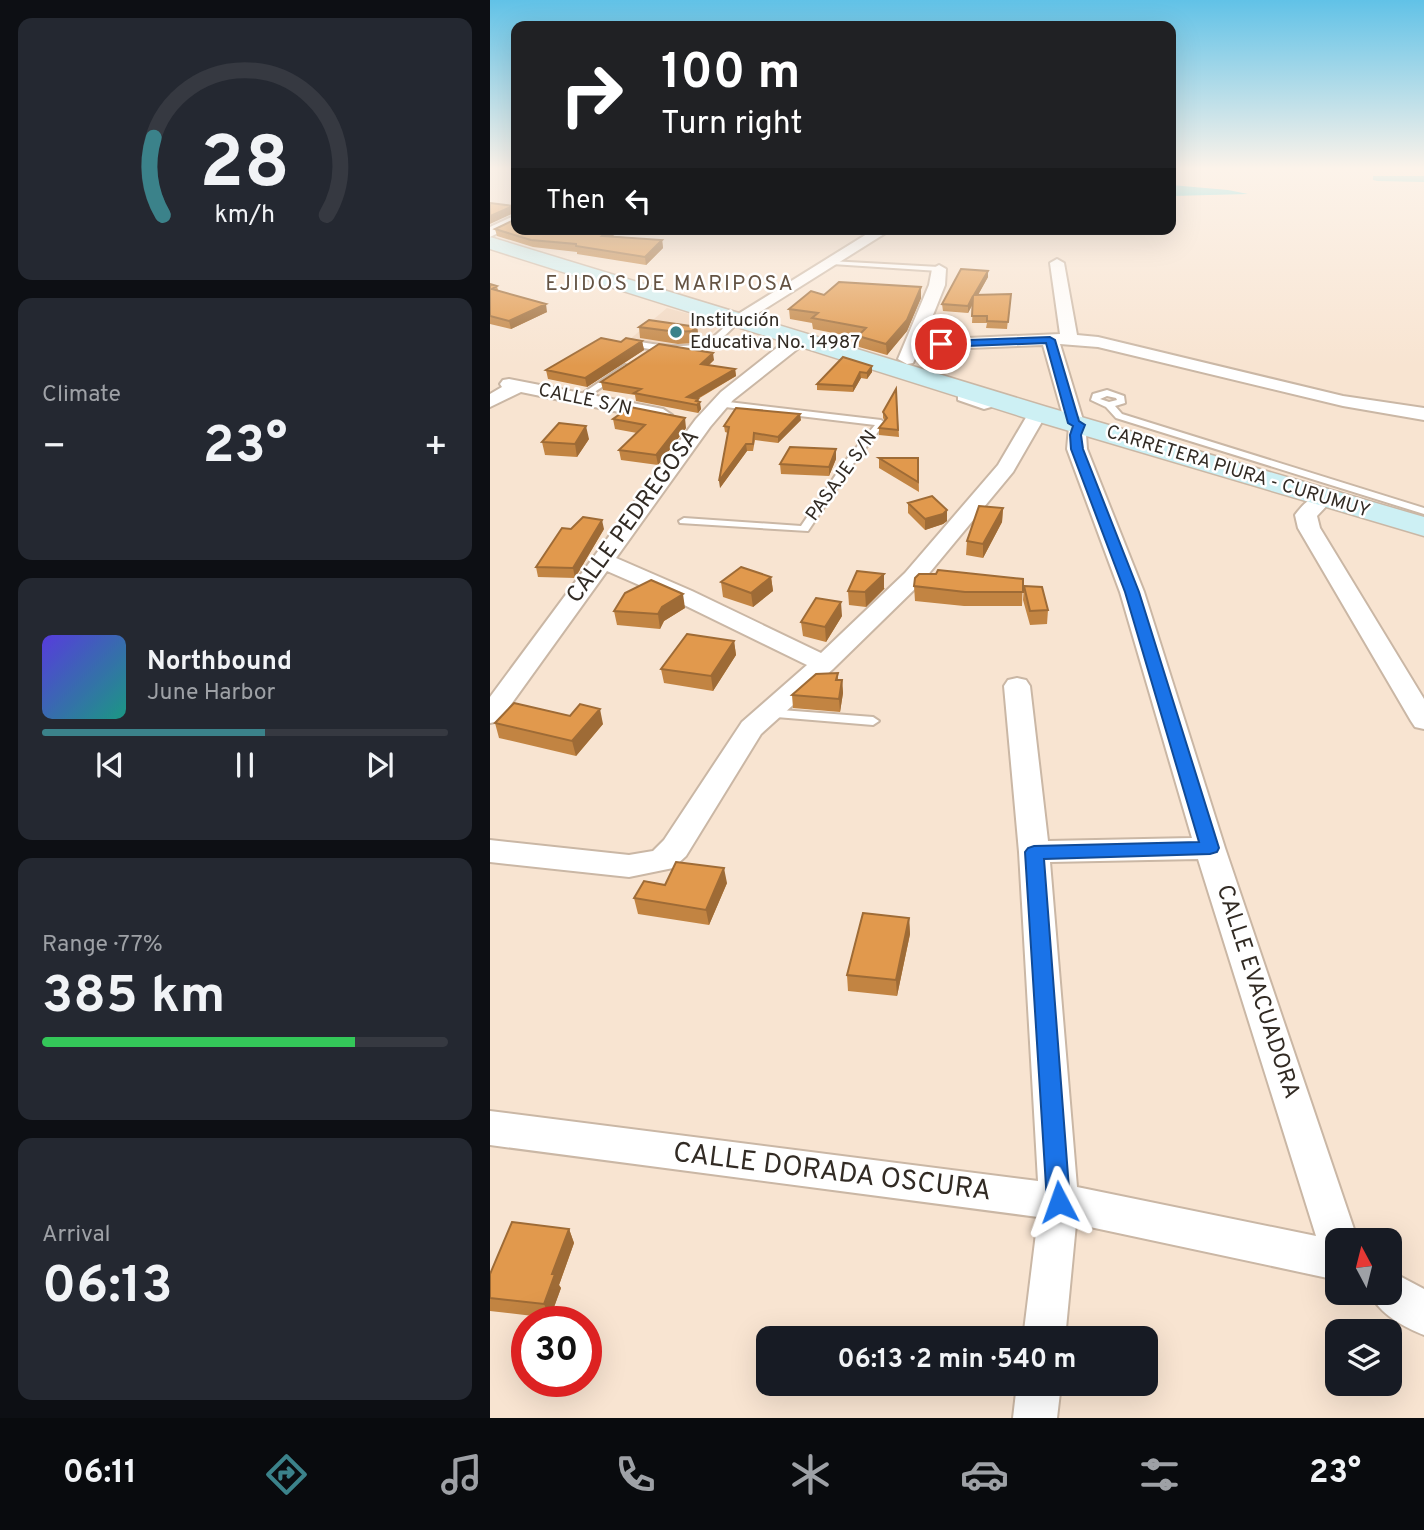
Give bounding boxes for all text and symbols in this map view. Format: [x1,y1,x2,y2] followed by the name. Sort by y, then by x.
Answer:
[661,44,800,106] text: 100 m
[546,49,637,140] icon: right
[661,105,803,145] text: Turn right
[200,121,290,213] text: 28
[619,182,657,220] icon: left
[546,185,605,218] text: Then
[215,200,275,232] text: km/h
[545,271,795,298] district label: EJIDOS DE MARIPOSA
[690,309,860,355] place label: Institución Educativa No. 14987
[911,314,971,374] pin
[668,324,684,340] marker: Institución Educativa No. 14987
[922,325,960,363] icon: arrive
[536,378,634,422] street label: CALLE S/N
[42,381,121,410] text: Climate
[203,415,287,481] text: 23°
[1103,420,1373,524] street label: CARRETERA PIURA - CURUMUY
[42,424,67,473] text: −
[423,424,448,473] text: +
[561,424,707,610] street label: CALLE PEDREGOSA
[801,426,883,526] street label: PASAJE S/N
[147,646,292,679] text: Northbound
[147,679,275,708] text: June Harbor
[91,746,129,784] icon: previous
[226,746,264,784] icon: pause
[361,746,399,784] icon: next
[1209,881,1305,1103] street label: CALLE EVACUADORA
[42,931,163,960] text: Range · 77%
[42,965,225,1031] text: 385 km
[671,1136,993,1210] street label: CALLE DORADA OSCURA
[1022,1165,1096,1239] position arrow
[42,1221,111,1250] text: Arrival
[1325,1228,1402,1306] north arrow
[1325,1228,1402,1396] map controls
[42,1255,173,1321] text: 06:13
[511,1306,602,1397] speed limit sign: 30
[1325,1319,1402,1396] button: layers
[838,1344,1076,1377] text: 06:13 · 2 min · 540 m
[262,1450,311,1499] icon: directions
[437,1450,486,1499] icon: music
[611,1450,660,1499] icon: phone
[786,1450,835,1499] icon: climate
[960,1450,1009,1499] icon: car
[1135,1450,1184,1499] icon: filters
[63,1454,137,1494] text: 06:11
[1309,1454,1361,1494] text: 23°

